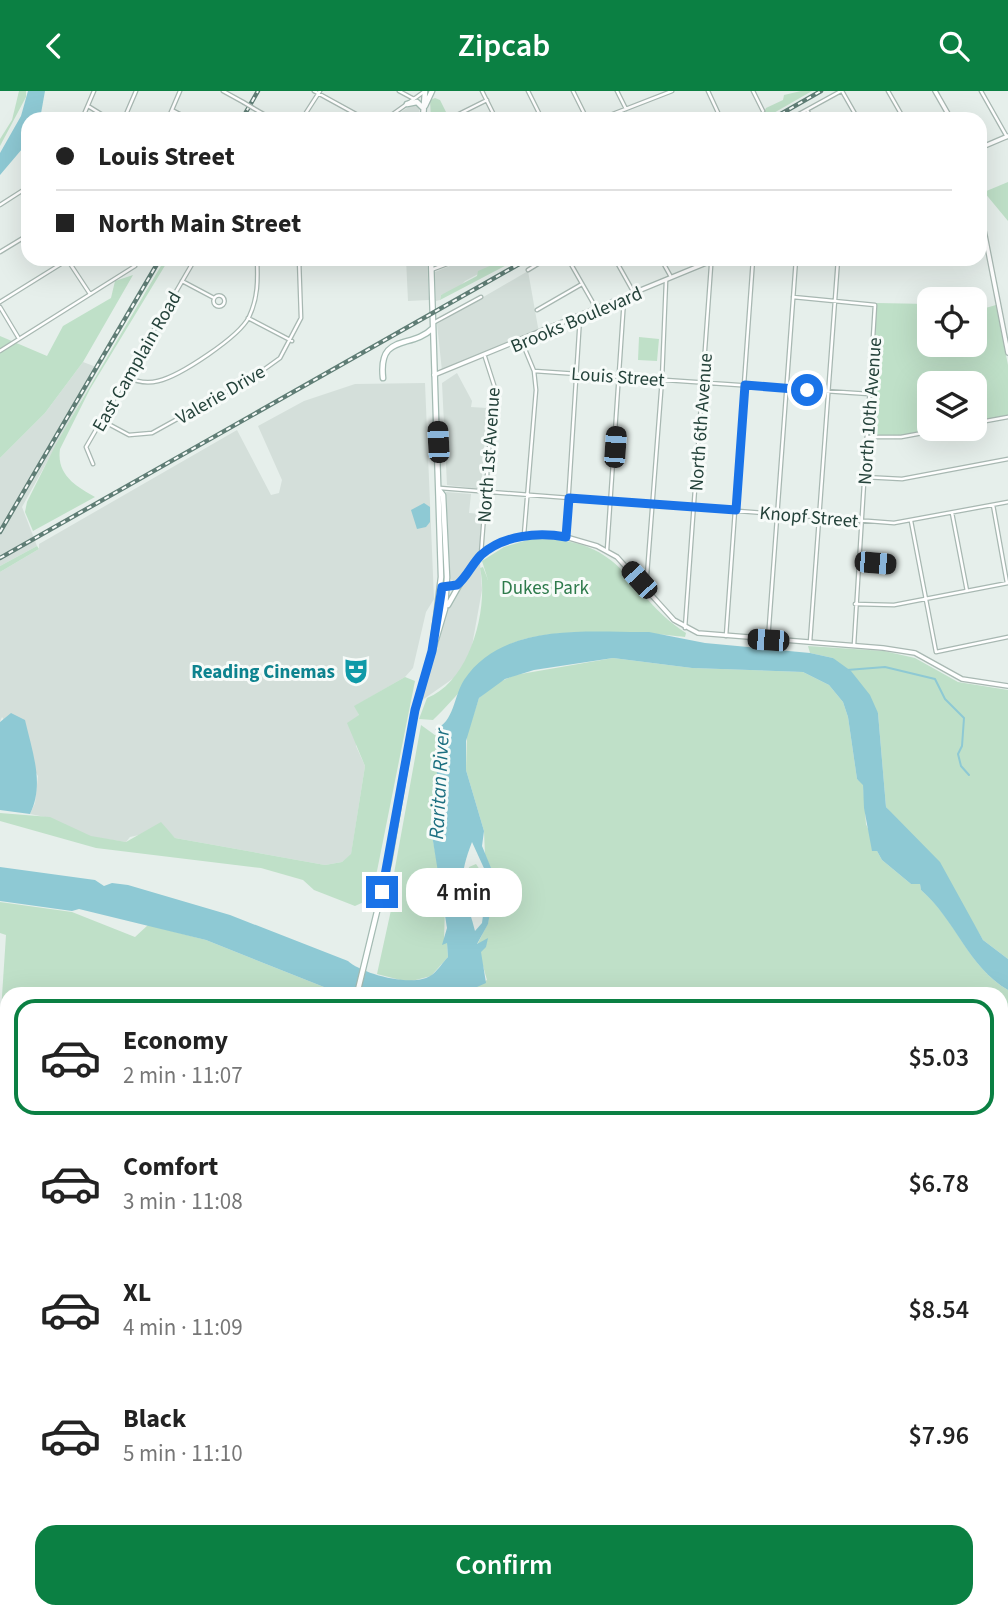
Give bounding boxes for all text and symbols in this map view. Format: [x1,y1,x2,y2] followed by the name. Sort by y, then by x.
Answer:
[458,23,550,69] text: Zipcab
[35,27,73,65] icon: back
[935,27,973,65] icon: search
[98,138,235,175] text: Louis Street
[98,205,301,242] text: North Main Street
[507,280,647,360] street label: Brooks Boulevard
[86,287,189,437] street label: East Camplain Road
[917,287,987,441] map controls
[917,287,987,357] button: locate
[852,336,889,486] street label: North 10th Avenue
[683,352,720,492] street label: North 6th Avenue
[171,359,270,432] street label: Valerie Drive
[570,361,666,394] street label: Louis Street
[917,371,987,441] button: layers
[791,374,823,406] route start
[471,387,508,524] street label: North 1st Avenue
[427,420,450,464] car
[604,425,627,469] car
[758,500,860,535] street label: Knopf Street
[854,551,897,575] car
[618,557,661,603] car
[501,575,589,602] park label: Dukes Park
[747,628,790,652] car
[341,656,371,686] theatre icon: Reading Cinemas
[191,659,335,686] place label: Reading Cinemas
[421,727,457,840] water label: Raritan River
[406,867,522,917] callout: 4 min
[366,876,398,908] route end
[437,876,491,909] text: 4 min
[123,1022,228,1059] text: Economy
[39,1026,102,1089] icon: car
[908,1039,969,1076] text: $5.03
[123,1059,243,1092] text: 2 min · 11:07
[123,1148,218,1185] text: Comfort
[39,1152,102,1215] icon: car
[908,1165,969,1202] text: $6.78
[123,1185,243,1218] text: 3 min · 11:08
[123,1274,151,1311] text: XL
[39,1278,102,1341] icon: car
[908,1291,969,1328] text: $8.54
[123,1311,243,1344] text: 4 min · 11:09
[123,1400,186,1437] text: Black
[39,1404,102,1467] icon: car
[908,1417,969,1454] text: $7.96
[123,1437,243,1470] text: 5 min · 11:10
[35,1525,973,1605] button: Confirm

